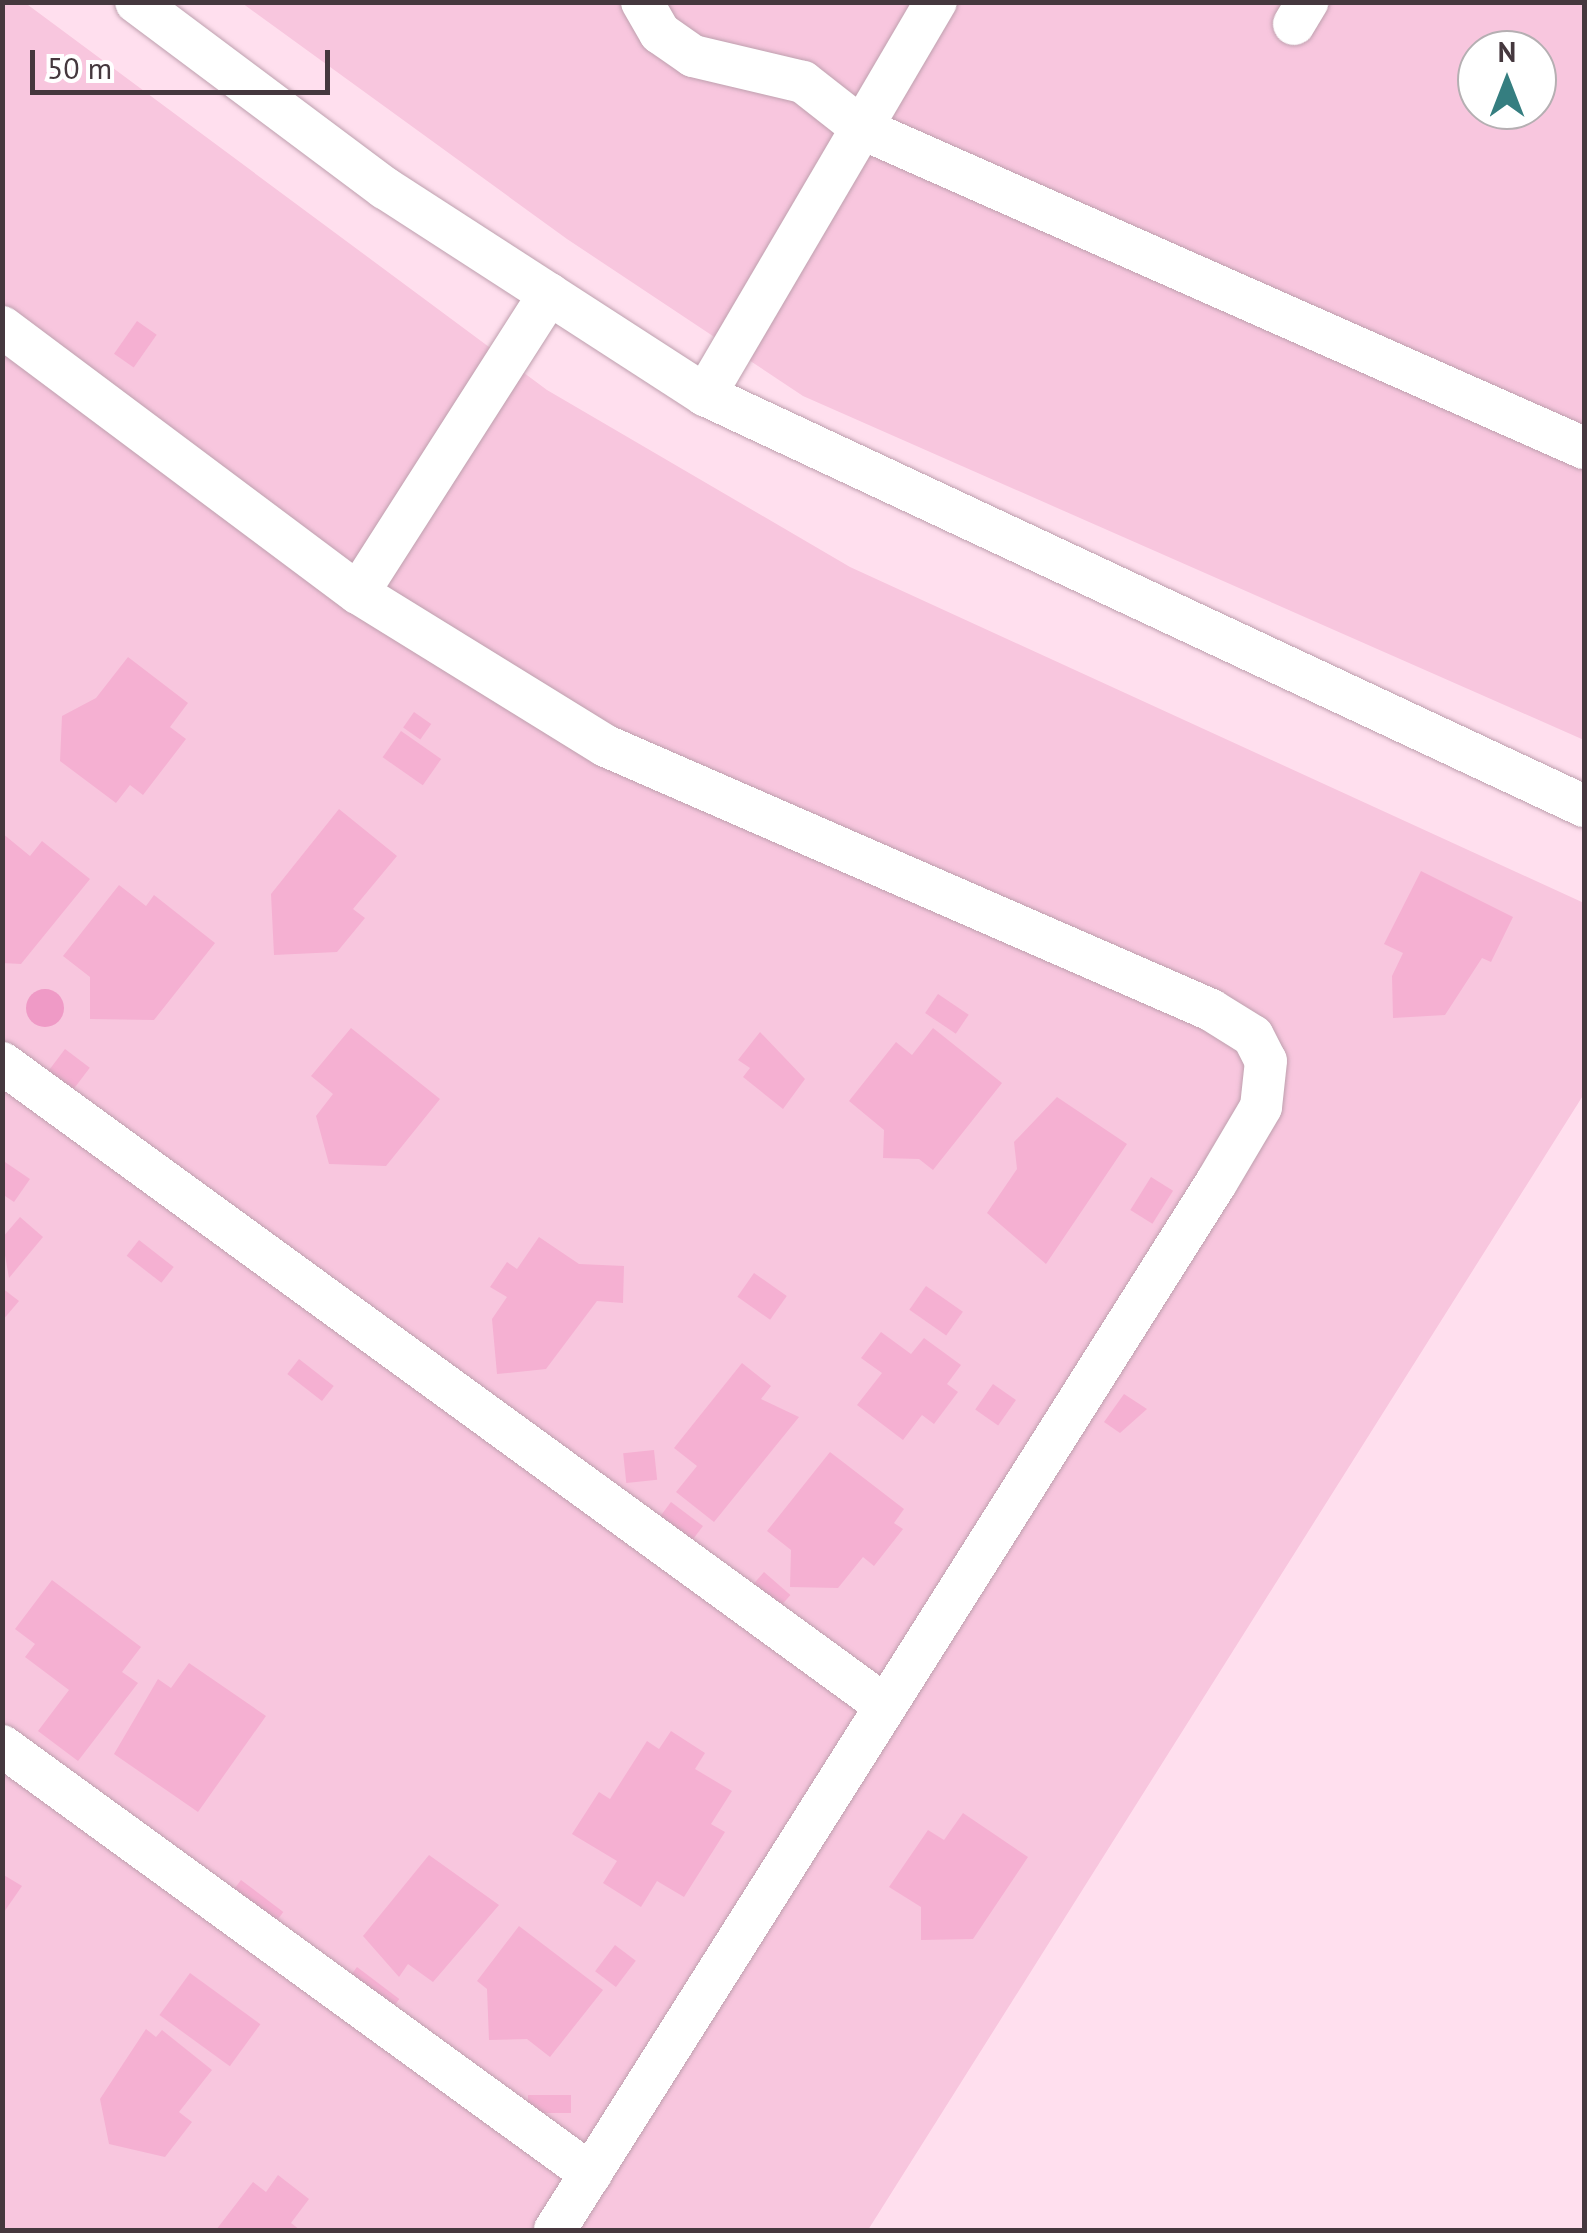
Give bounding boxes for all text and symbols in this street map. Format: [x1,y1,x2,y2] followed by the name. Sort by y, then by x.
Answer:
[35,30,335,92] scale bar
[1457,30,1557,130] north arrow
[1498,33,1516,70] text: N
[47,48,112,87] text: 50 m

